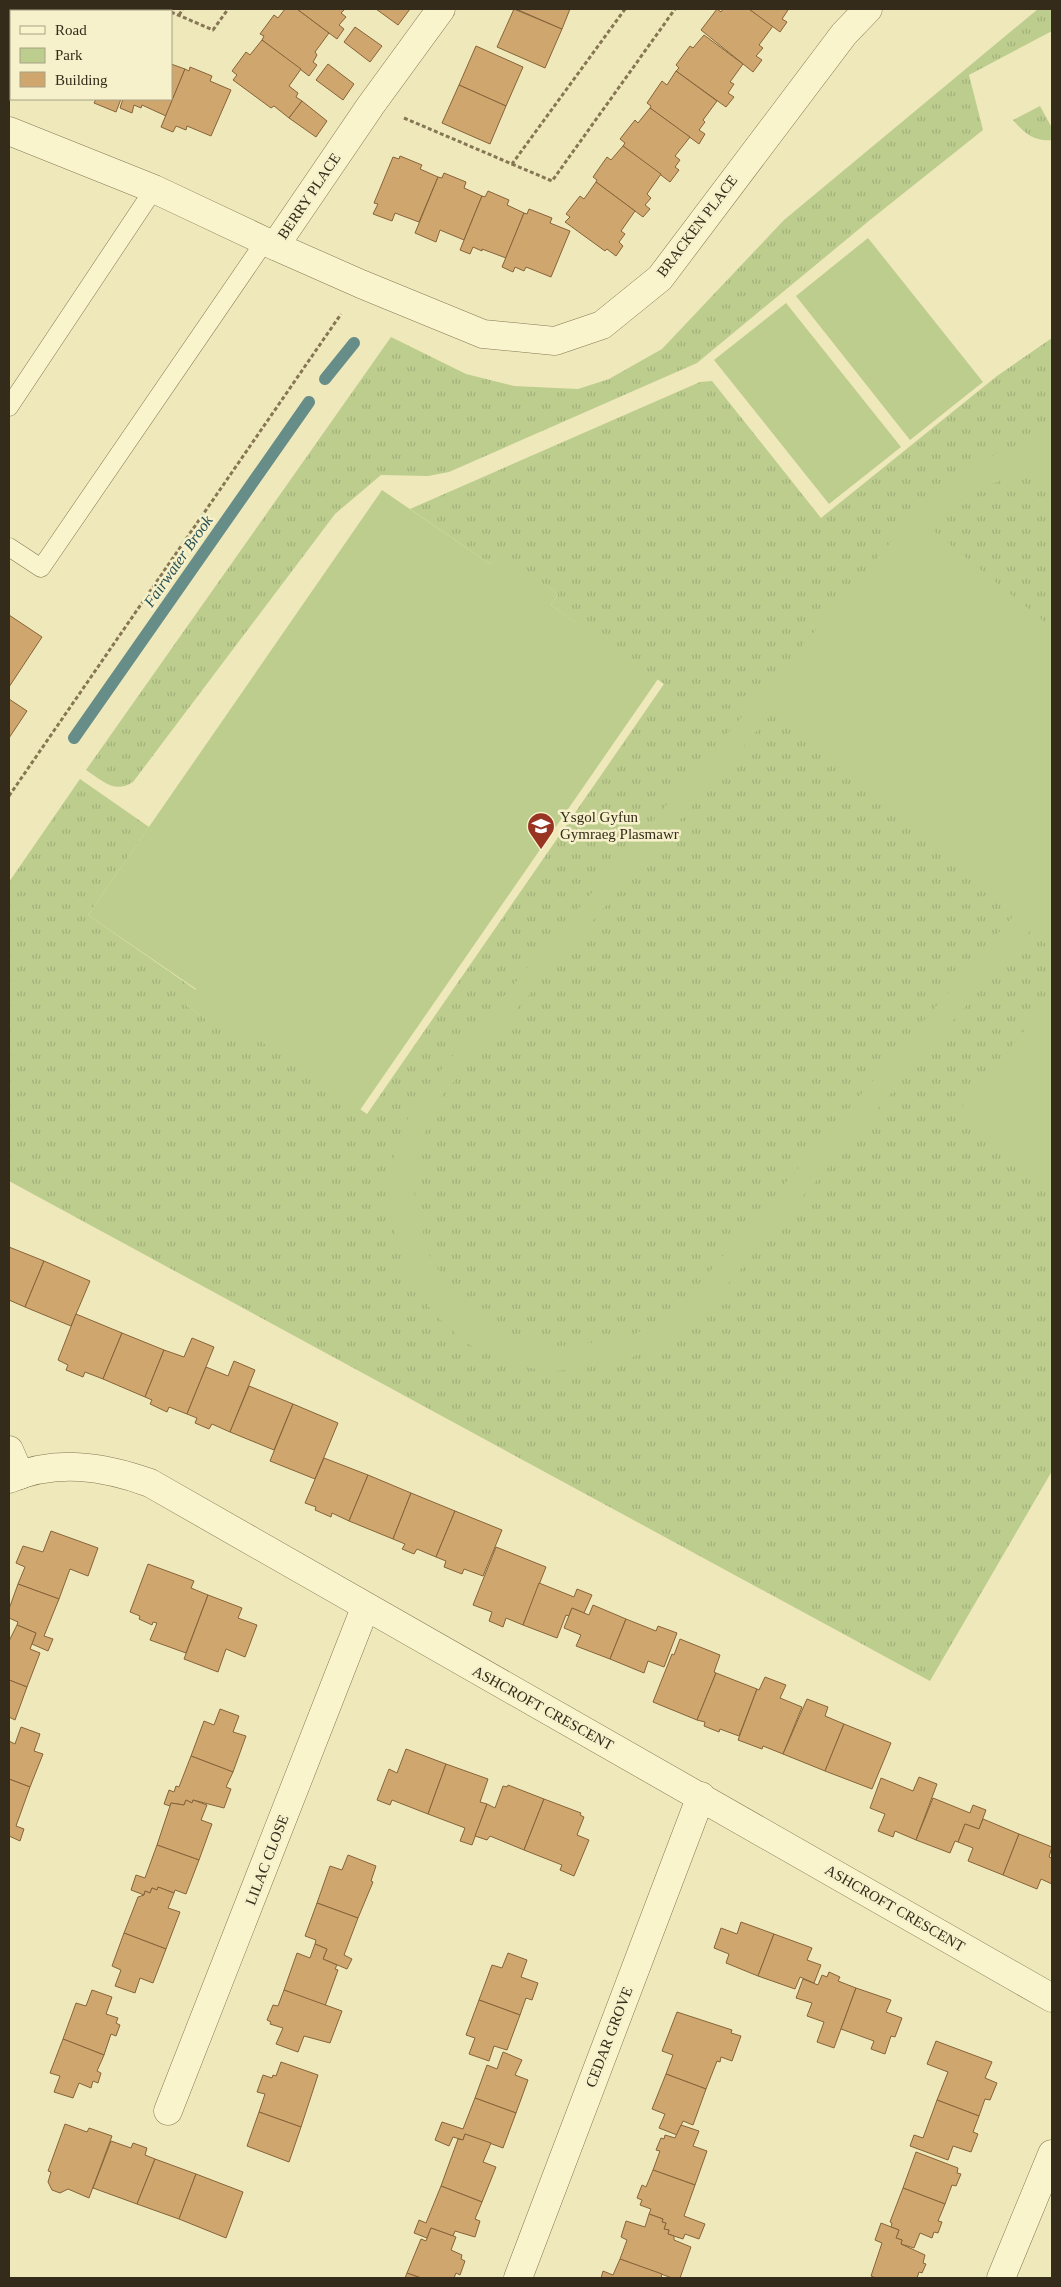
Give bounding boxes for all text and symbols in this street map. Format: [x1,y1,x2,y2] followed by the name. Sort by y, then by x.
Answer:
[10,10,172,100] legend
[55,22,87,38] text: Road
[55,47,83,63] text: Park
[55,72,108,88] text: Building
[274,150,344,242] street label: BERRY PLACE
[654,172,740,280] street label: BRACKEN PLACE
[140,511,216,611] water label: Fairwater Brook
[560,809,679,842] place label: Ysgol Gyfun Gymraeg Plasmawr
[526,811,556,850] school or university icon: Ysgol Gyfun Gymraeg Plasmawr
[470,1663,616,1753] street label: ASHCROFT CRESCENT
[242,1813,292,1907] street label: LILAC CLOSE
[822,1861,968,1955] street label: ASHCROFT CRESCENT
[582,1985,636,2089] street label: CEDAR GROVE

